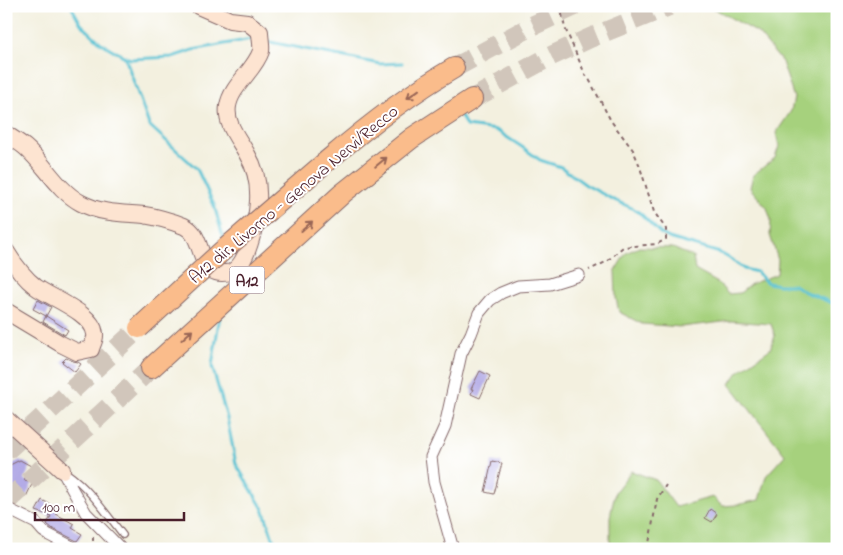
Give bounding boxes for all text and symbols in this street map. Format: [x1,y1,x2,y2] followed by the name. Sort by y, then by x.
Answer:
[406,89,420,99] one-way arrow
[184,100,402,288] street label: A12 dir. Livorno - Genova Nervi/Recco
[374,157,387,168] one-way arrow
[301,220,314,232] one-way arrow
[230,266,264,294] road number: A12
[180,329,193,341] one-way arrow
[35,490,184,522] scale bar
[42,497,75,519] text: 100 m

